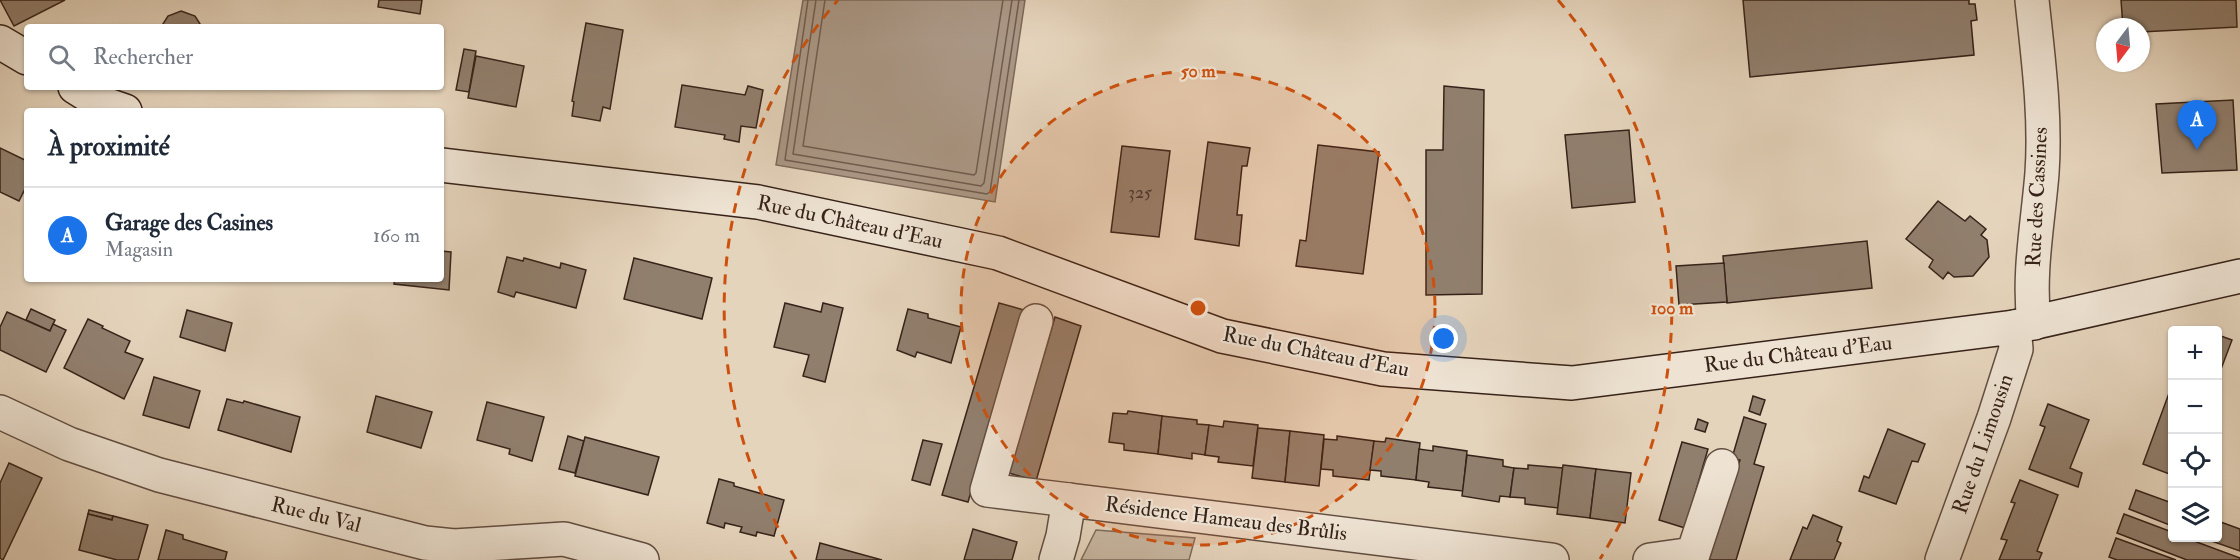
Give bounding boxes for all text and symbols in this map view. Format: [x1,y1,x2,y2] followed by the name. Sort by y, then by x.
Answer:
[2096,18,2150,72] north arrow
[24,24,444,90] search box
[45,41,78,74] icon: search
[93,43,193,71] text: Rechercher
[1181,60,1216,83] text: 50 m
[2178,100,2216,150] pin: A
[2020,126,2054,268] street label: Rue des Cassines
[48,131,170,163] text: À proximité
[1128,181,1152,204] house number: 325
[755,189,946,255] street label: Rue du Château d'Eau
[105,209,273,237] text: Garage des Casines
[61,223,74,248] text: A
[373,223,420,248] text: 160 m
[105,237,173,262] text: Magasin
[1651,297,1694,320] text: 100 m
[1188,298,1208,318] centre of rings
[1220,321,1412,383] street label: Rue du Château d'Eau
[1429,324,1458,353] your location
[2168,326,2222,542] map controls
[2168,326,2222,380] button: +
[1702,329,1894,379] street label: Rue du Château d'Eau
[1946,370,2020,517] street label: Rue du Limousin
[2168,380,2222,434] button: −
[2168,434,2222,488] button: locate
[2168,488,2222,542] button: layers
[268,491,364,539] street label: Rue du Val
[1103,491,1349,547] street label: Résidence Hameau des Brûlis

